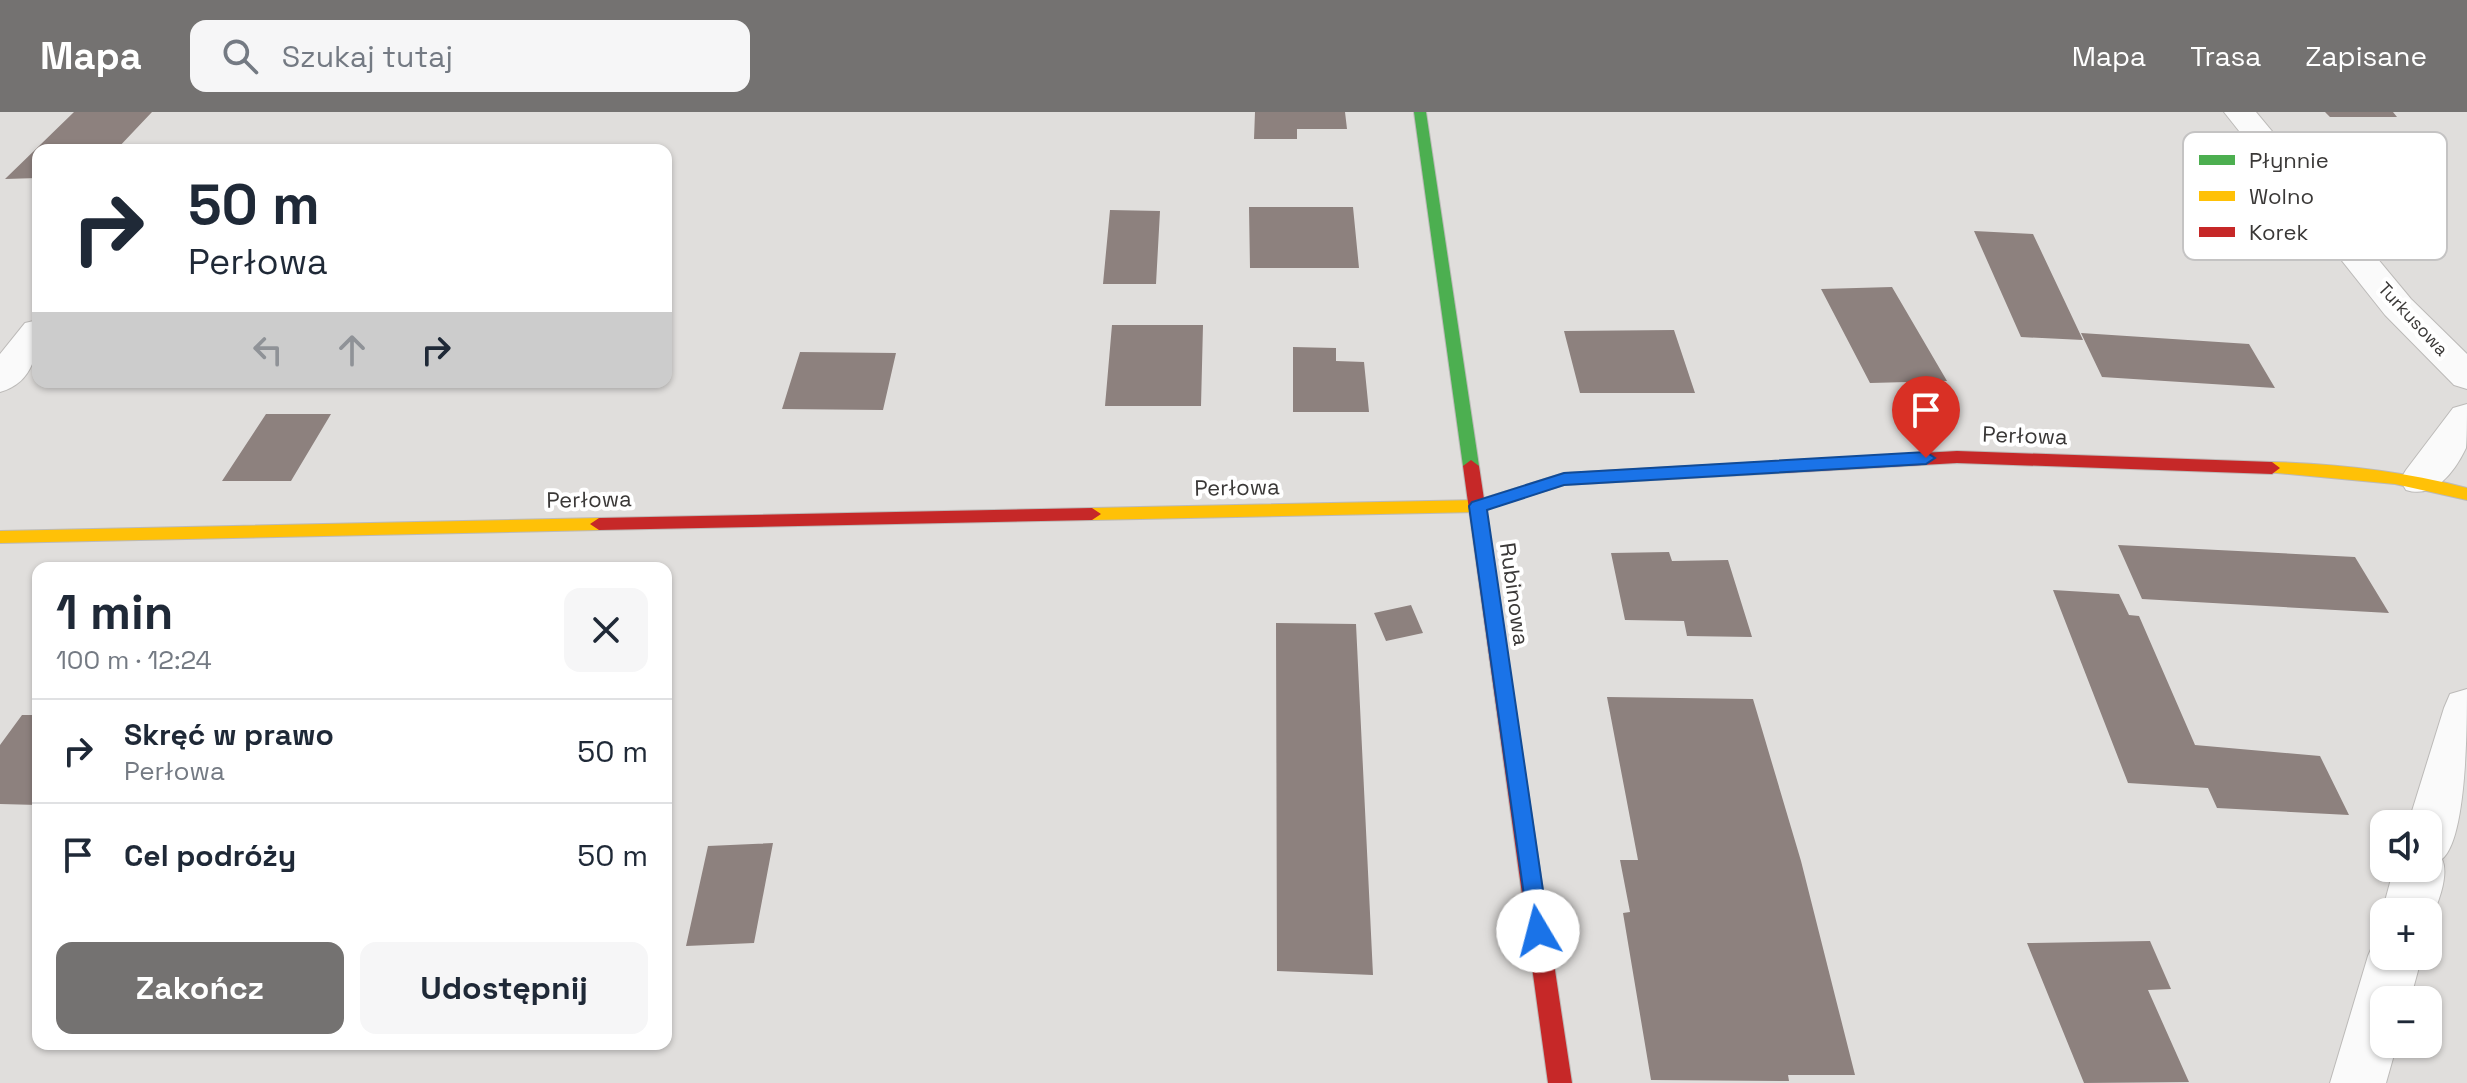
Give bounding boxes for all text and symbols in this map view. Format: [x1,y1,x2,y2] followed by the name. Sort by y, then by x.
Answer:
[190,20,750,92] search box
[40,32,142,80] text: Mapa
[218,34,262,78] icon: search
[282,37,453,76] text: Szukaj tutaj
[2072,38,2146,74] text: Mapa
[2190,38,2261,74] text: Trasa
[2305,38,2427,74] text: Zapisane
[2183,132,2447,260] legend
[2249,146,2329,174] text: Płynnie
[188,169,320,240] text: 50 m
[56,176,160,280] icon: right
[2249,182,2314,210] text: Wolno
[2249,218,2308,246] text: Korek
[188,239,328,285] text: Perłowa
[2373,277,2453,360] street label: Turkusowa
[246,328,290,372] icon: left
[330,328,374,372] icon: ahead
[414,328,458,372] icon: right
[1892,376,1960,458] pin
[1904,388,1948,432] icon: arrive
[1982,420,2068,450] street label: Perłowa
[1194,472,1280,502] street label: Perłowa
[546,484,632,514] street label: Perłowa
[1494,541,1536,648] street label: Rubinowa
[56,582,173,643] text: 1 min
[564,588,648,672] button: close
[56,643,212,677] text: 100 m · 12:24
[124,715,334,754] text: Skręć w prawo
[56,729,100,773] icon: right
[577,732,648,771] text: 50 m
[124,754,225,788] text: Perłowa
[2370,810,2442,1058] map controls
[2370,810,2442,882] button: sound
[56,833,100,877] icon: arrive
[124,836,296,875] text: Cel podróży
[577,836,648,875] text: 50 m
[1496,889,1580,973] position arrow
[2370,898,2442,970] button: +
[56,942,344,1034] button: Zakończ
[360,942,648,1034] button: Udostępnij
[2370,986,2442,1058] button: −

